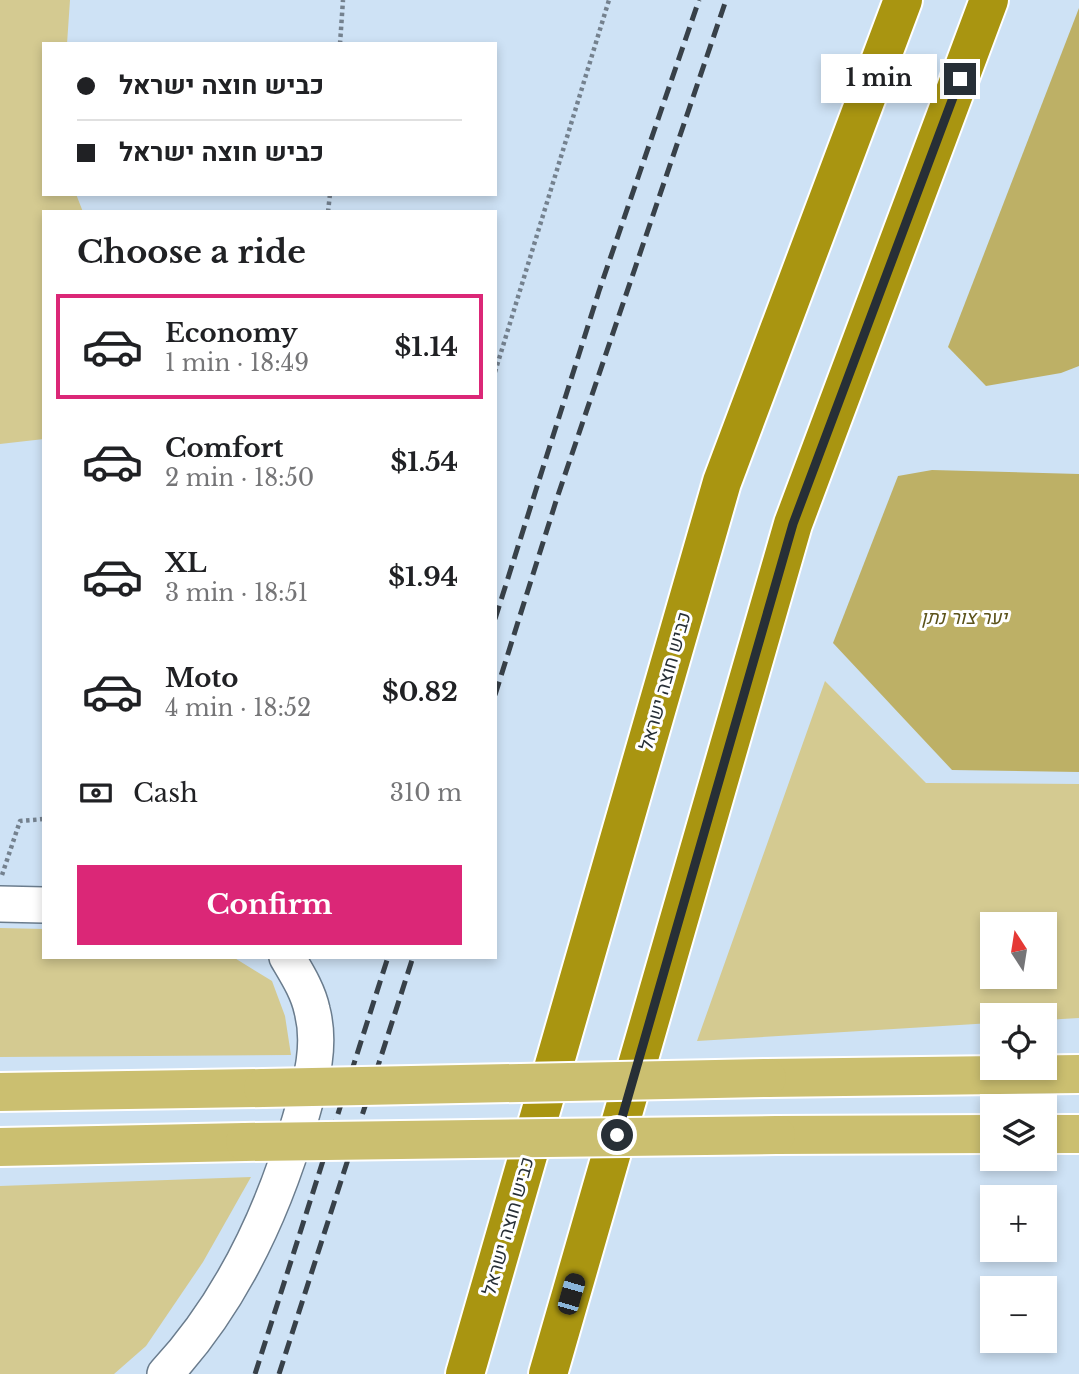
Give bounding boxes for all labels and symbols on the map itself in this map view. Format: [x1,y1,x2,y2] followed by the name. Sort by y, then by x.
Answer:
[820,55,936,104] callout: 1 min
[944,63,976,95] route end
[921,606,1008,629] park label: יער צור נתן
[634,609,696,753] street label: כביש חוצה ישראל
[980,912,1057,989] north arrow
[601,1119,633,1151] route start
[477,1154,539,1298] street label: כביש חוצה ישראל
[556,1271,587,1317] car

